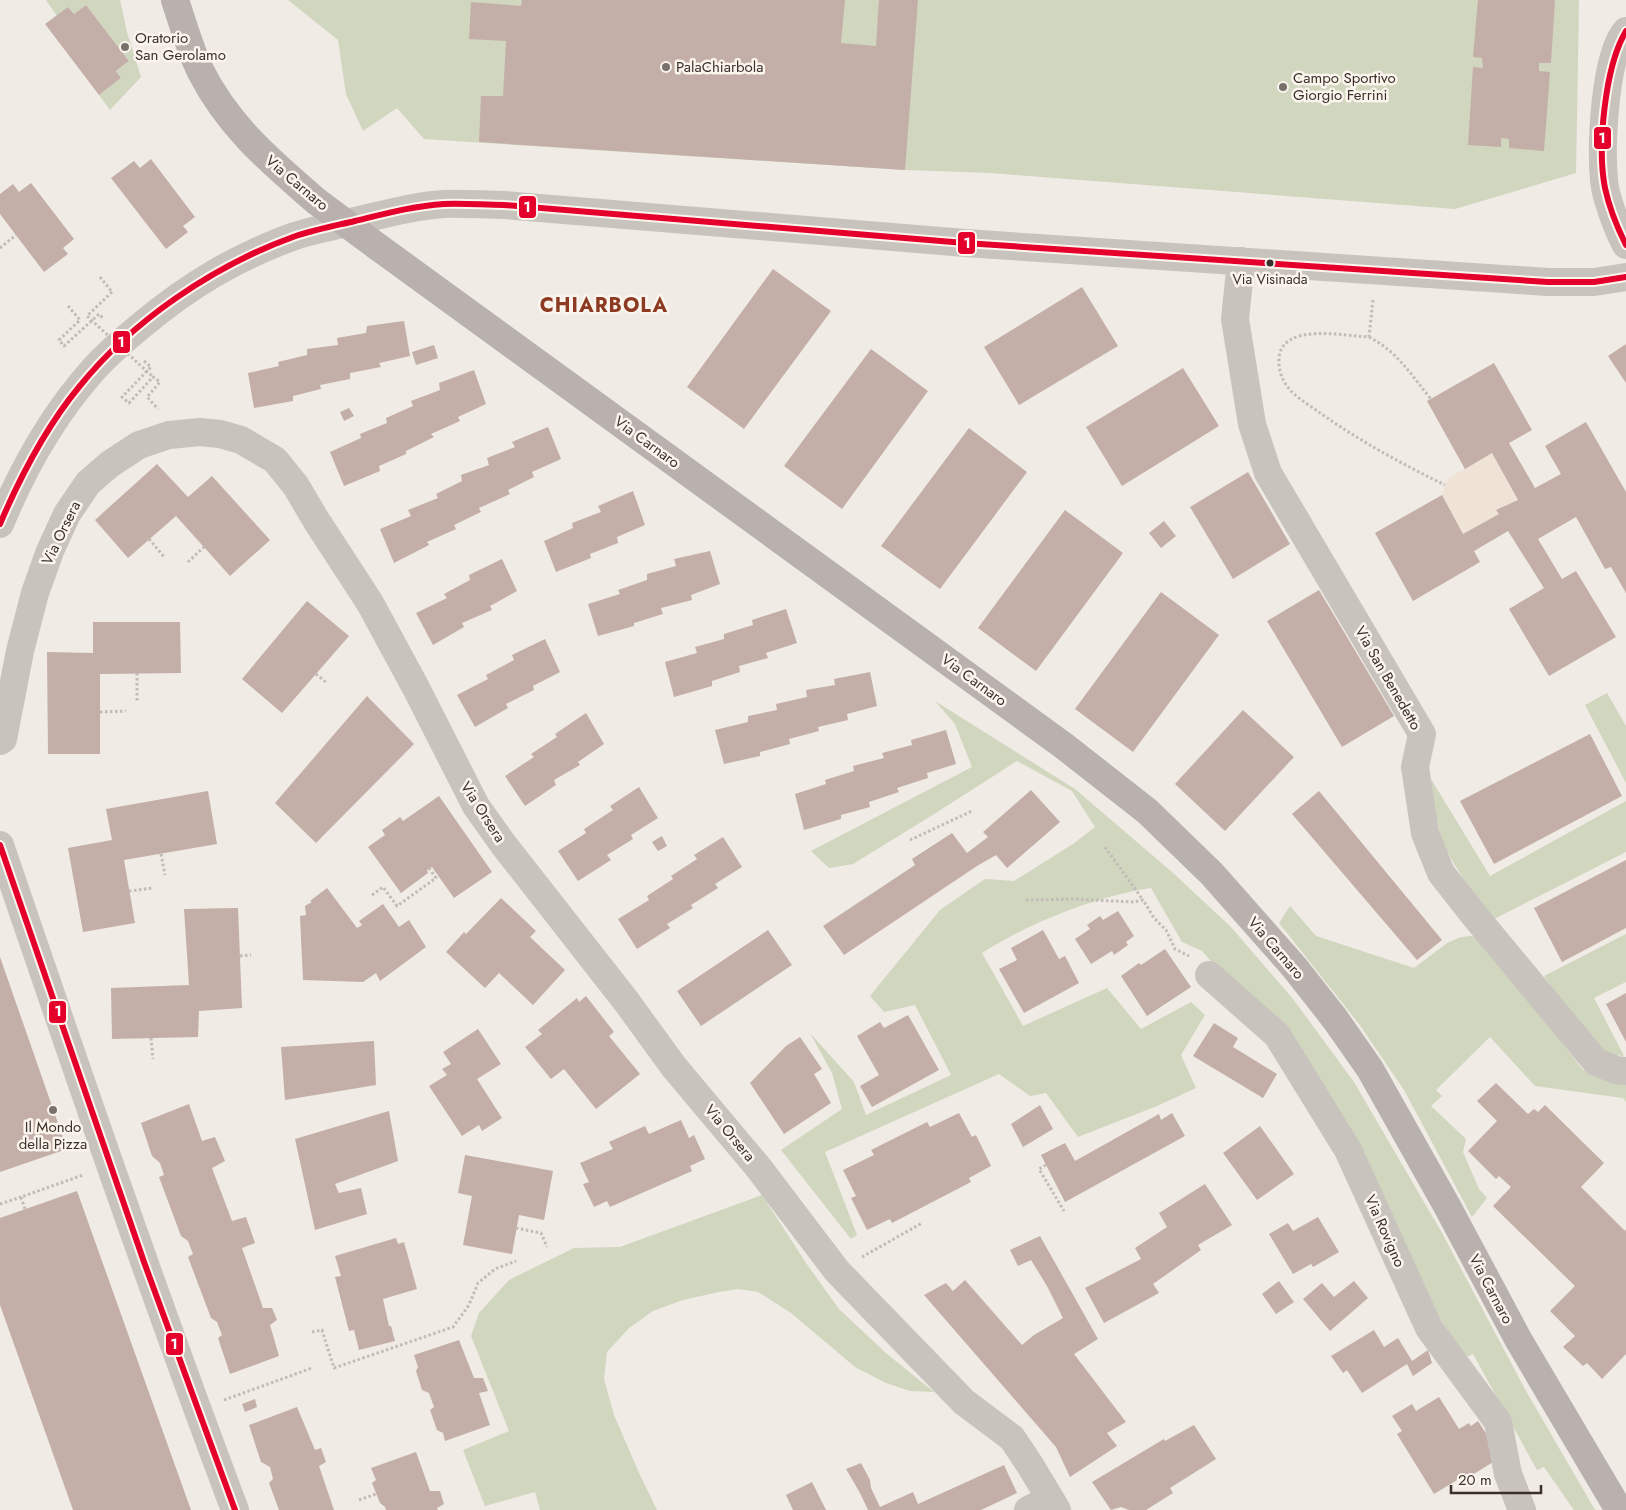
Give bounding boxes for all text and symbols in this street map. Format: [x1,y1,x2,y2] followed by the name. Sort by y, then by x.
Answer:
[135,27,226,66] place label: Oratorio San Gerolamo
[119,41,131,53] marker: Oratorio San Gerolamo
[676,56,763,78] place label: PalaChiarbola
[660,61,672,73] marker: PalaChiarbola
[1293,67,1396,106] place label: Campo Sportivo Giorgio Ferrini
[1277,81,1289,93] marker: Campo Sportivo Giorgio Ferrini
[1593,126,1612,150] line badge: 1
[1598,128,1606,148] text: 1
[261,150,333,216] street label: Via Carnaro
[518,195,537,219] line badge: 1
[523,197,531,217] text: 1
[957,231,976,255] line badge: 1
[963,233,971,253] text: 1
[1265,258,1275,268] marker: Via Visinada
[1233,269,1307,289] place label: Via Visinada
[540,291,668,320] district label: CHIARBOLA
[112,330,131,354] line badge: 1
[117,332,125,352] text: 1
[610,411,684,473] street label: Via Carnaro
[36,497,86,569] street label: Via Orsera
[1349,622,1427,734] street label: Via San Benedetto
[937,649,1011,711] street label: Via Carnaro
[455,777,511,847] street label: Via Orsera
[1243,912,1309,984] street label: Via Carnaro
[48,1000,67,1024] line badge: 1
[54,1001,62,1021] text: 1
[700,1100,760,1166] street label: Via Orsera
[47,1104,59,1116] marker: Il Mondo della Pizza
[19,1116,87,1155] place label: Il Mondo della Pizza
[1359,1191,1411,1271] street label: Via Rovigno
[1463,1250,1519,1328] street label: Via Carnaro
[165,1332,184,1356] line badge: 1
[170,1334,178,1354] text: 1
[1451,1462,1541,1494] scale bar
[1458,1469,1492,1491] text: 20 m

